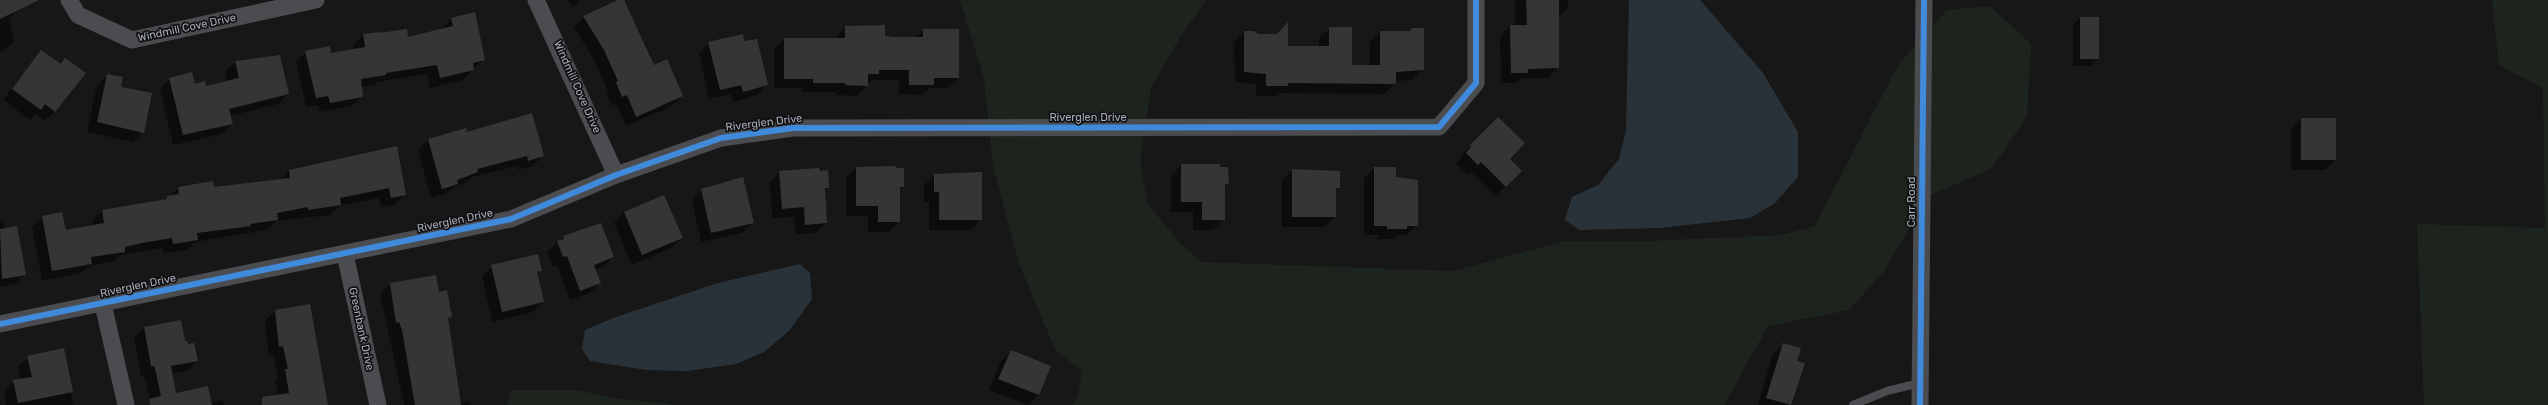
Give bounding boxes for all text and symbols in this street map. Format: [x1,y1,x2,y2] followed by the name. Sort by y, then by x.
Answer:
[137,11,237,45] street label: Windmill Cove Drive
[551,39,603,135] street label: Windmill Cove Drive
[1049,111,1127,125] street label: Riverglen Drive
[725,112,803,134] street label: Riverglen Drive
[1905,177,1919,227] street label: Carr Road
[416,207,494,235] street label: Riverglen Drive
[99,272,177,300] street label: Riverglen Drive
[346,286,376,372] street label: Greenbank Drive

